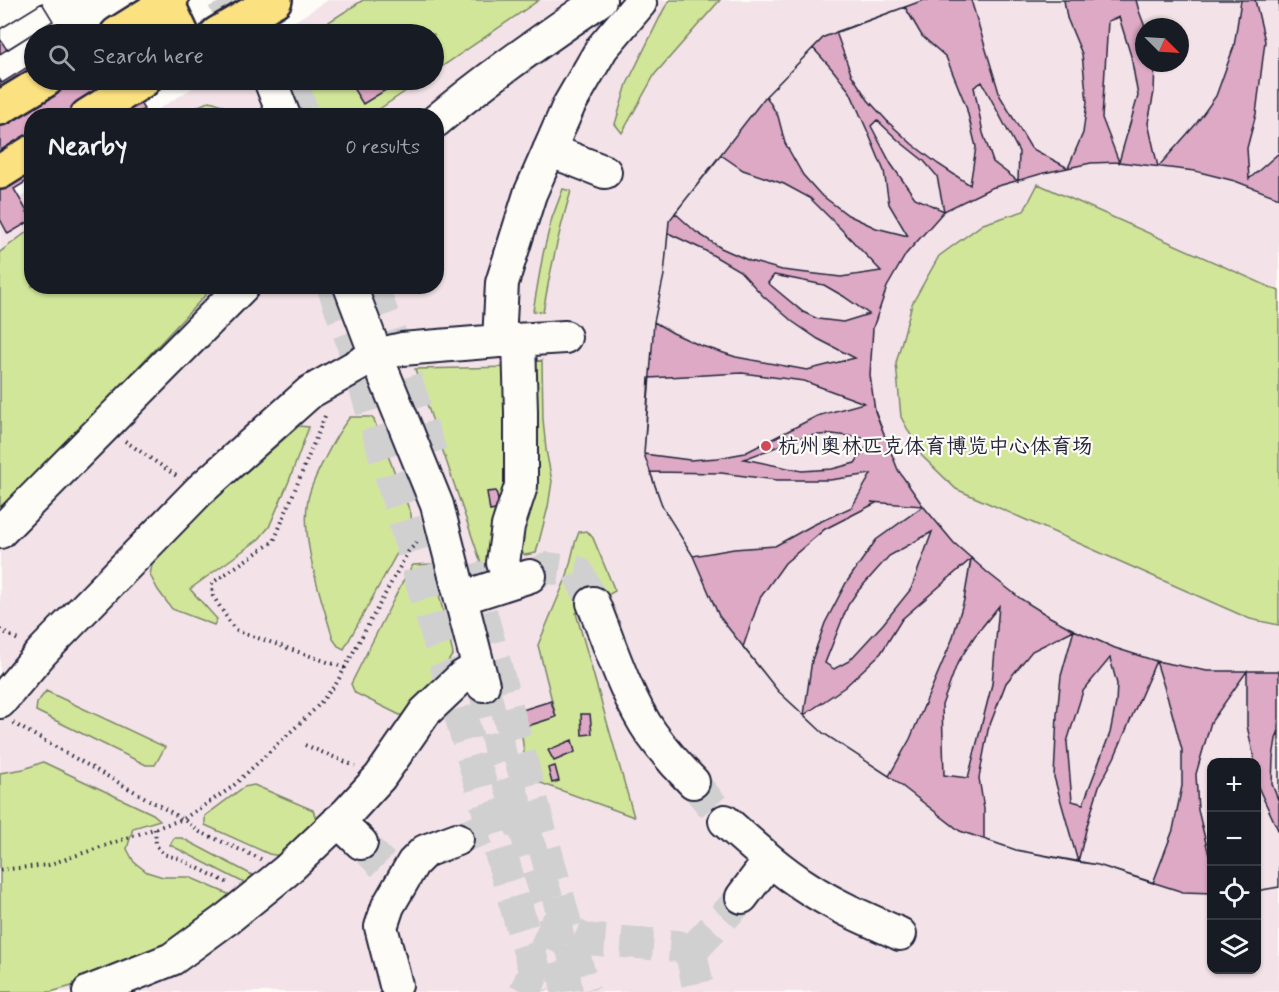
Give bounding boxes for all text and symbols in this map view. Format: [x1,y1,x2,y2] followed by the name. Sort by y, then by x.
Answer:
[1135,18,1189,72] north arrow
[24,24,444,90] search box
[45,41,78,74] icon: search
[93,43,204,71] text: Search here
[48,130,127,164] text: Nearby
[346,134,420,161] text: 0 results
[778,433,1093,461] place label: 杭州奥林匹克体育博览中心体育场
[759,439,773,453] marker: 杭州奥林匹克体育博览中心体育场
[1207,758,1261,974] map controls
[1207,758,1261,812] button: +
[1207,812,1261,866] button: −
[1207,866,1261,920] button: locate
[1207,920,1261,974] button: layers

